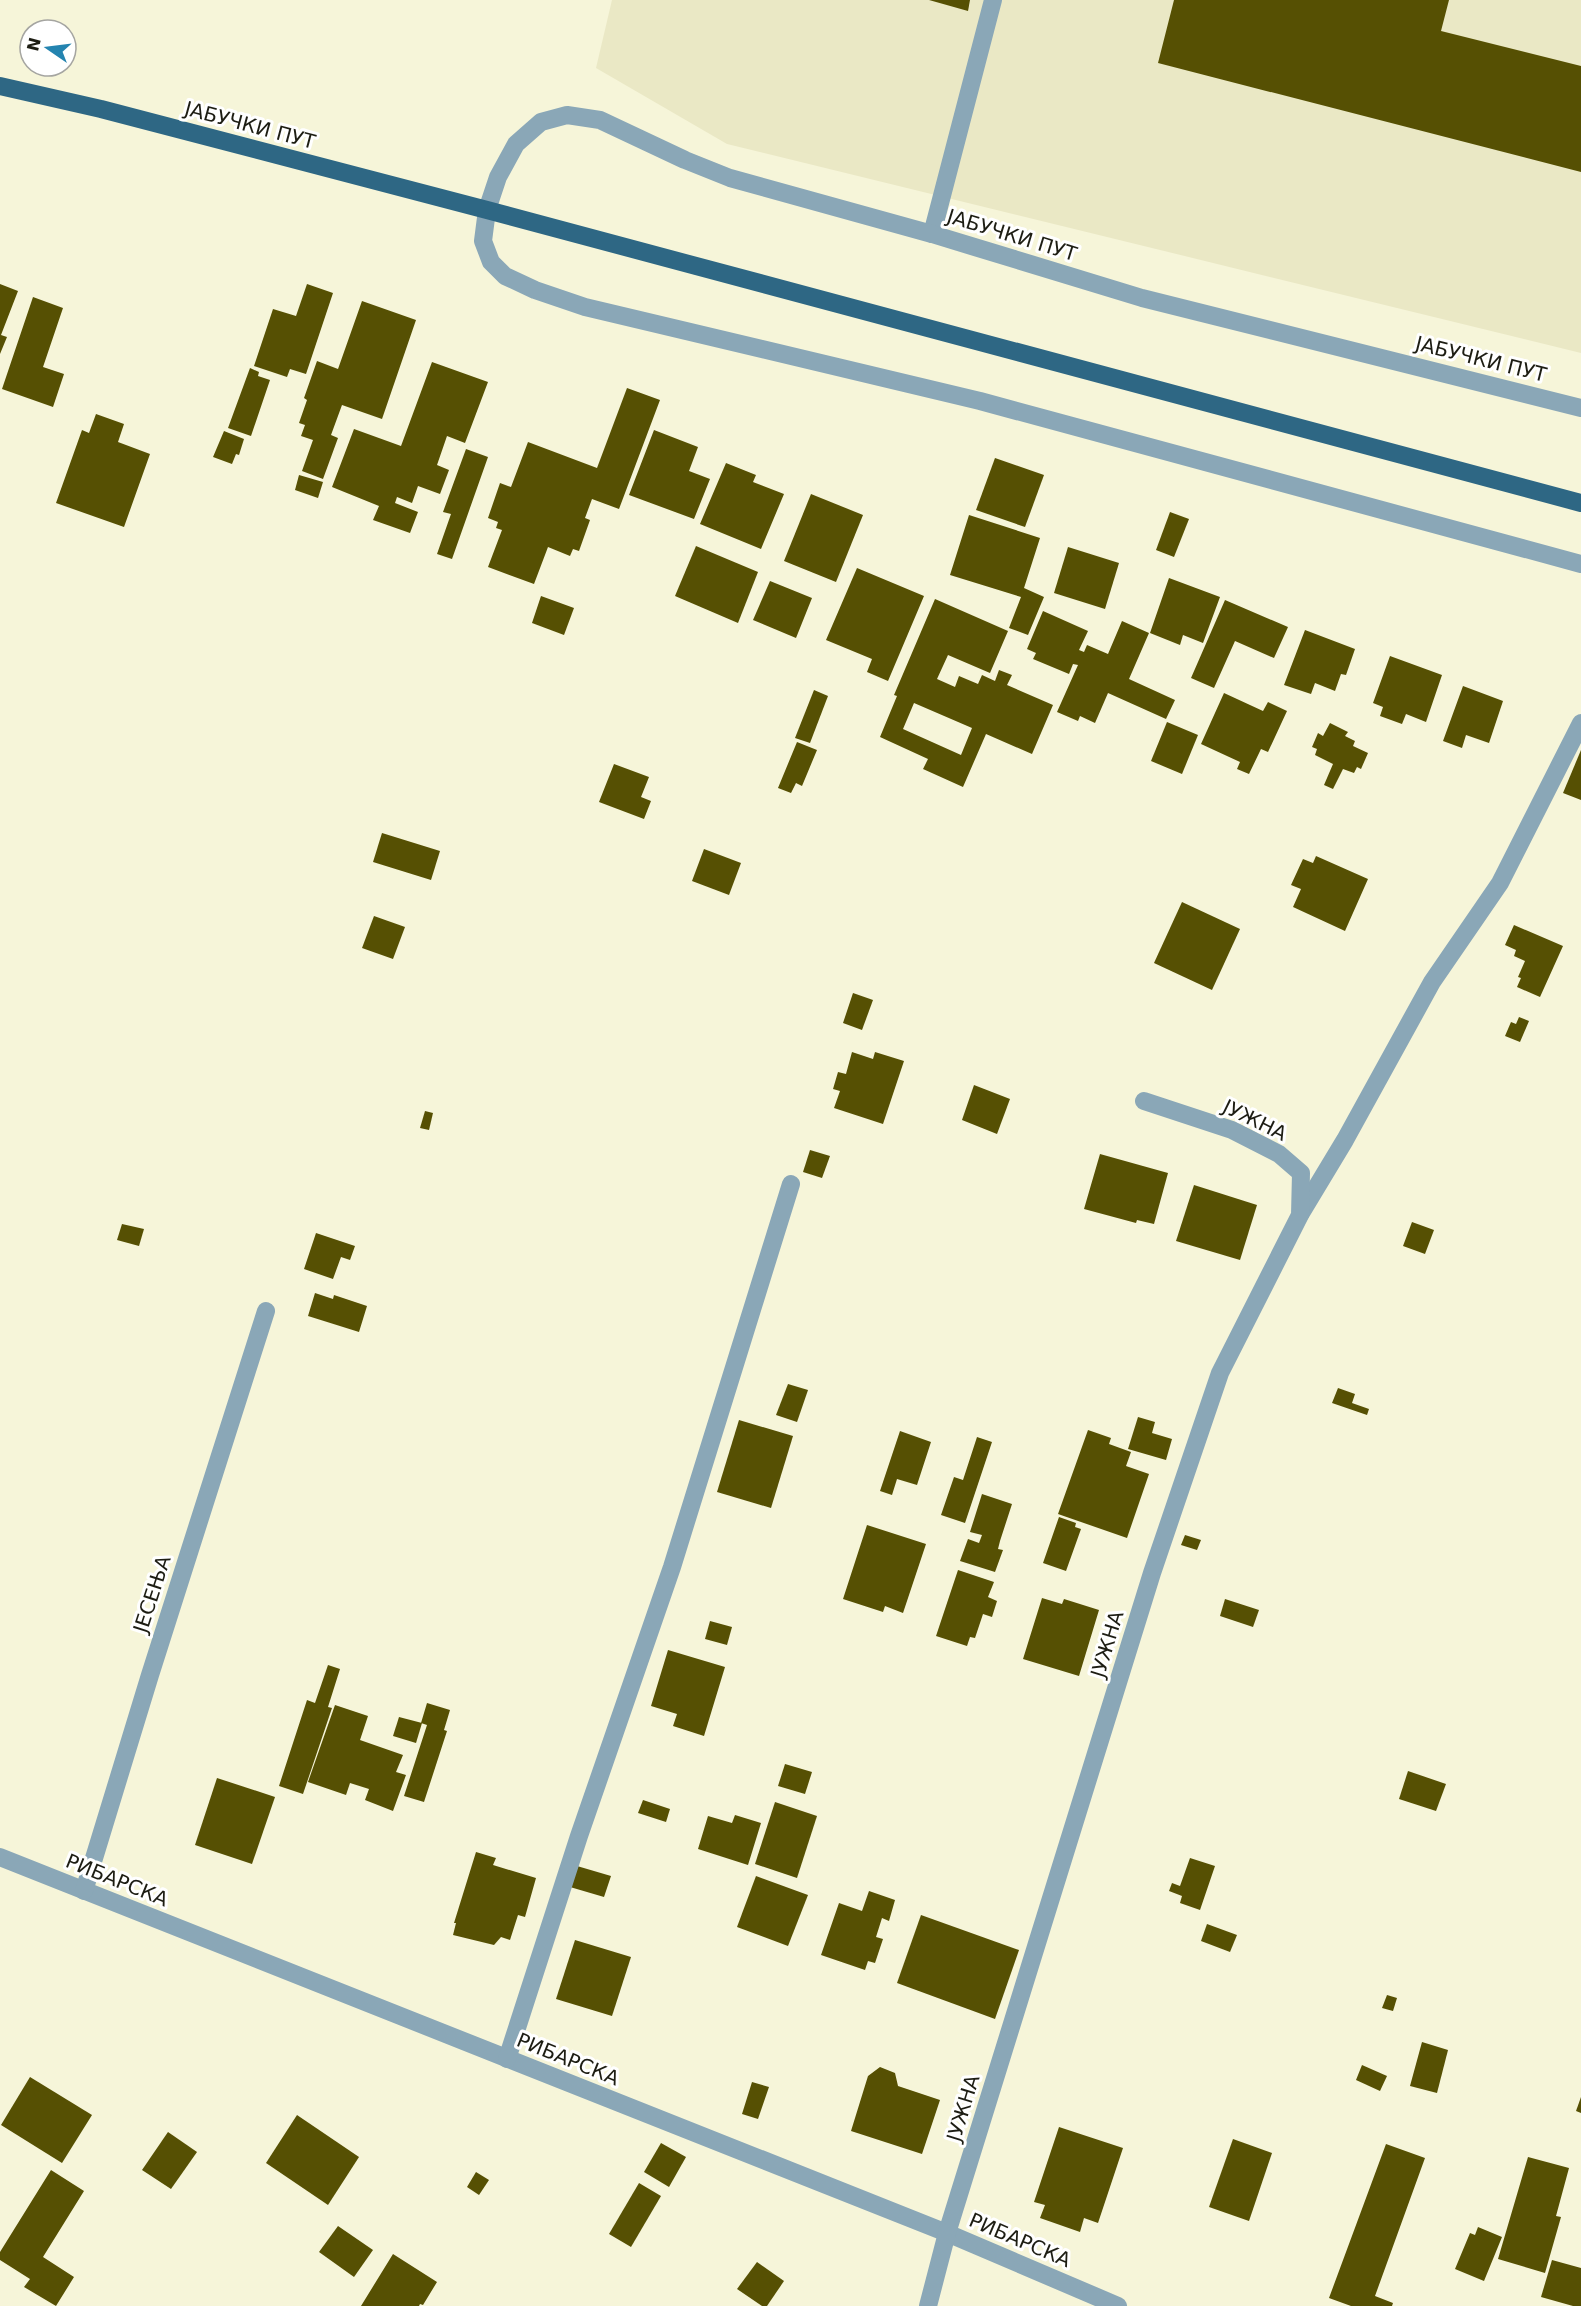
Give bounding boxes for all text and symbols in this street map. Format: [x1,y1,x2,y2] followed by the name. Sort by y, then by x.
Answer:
[18,18,78,78] north arrow
[23,36,45,53] text: N
[180,96,319,154] street label: ЈАБУЧКИ ПУТ
[942,203,1080,266] street label: ЈАБУЧКИ ПУТ
[1411,331,1550,387] street label: ЈАБУЧКИ ПУТ
[1217,1093,1291,1146] street label: ЈУЖНА
[128,1552,176,1638] street label: ЈЕСЕЊА
[1085,1608,1129,1682] street label: ЈУЖНА
[62,1849,172,1912] street label: РИБАРСКА
[513,2028,623,2091] street label: РИБАРСКА
[941,2072,985,2146] street label: ЈУЖНА
[965,2208,1075,2272] street label: РИБАРСКА

